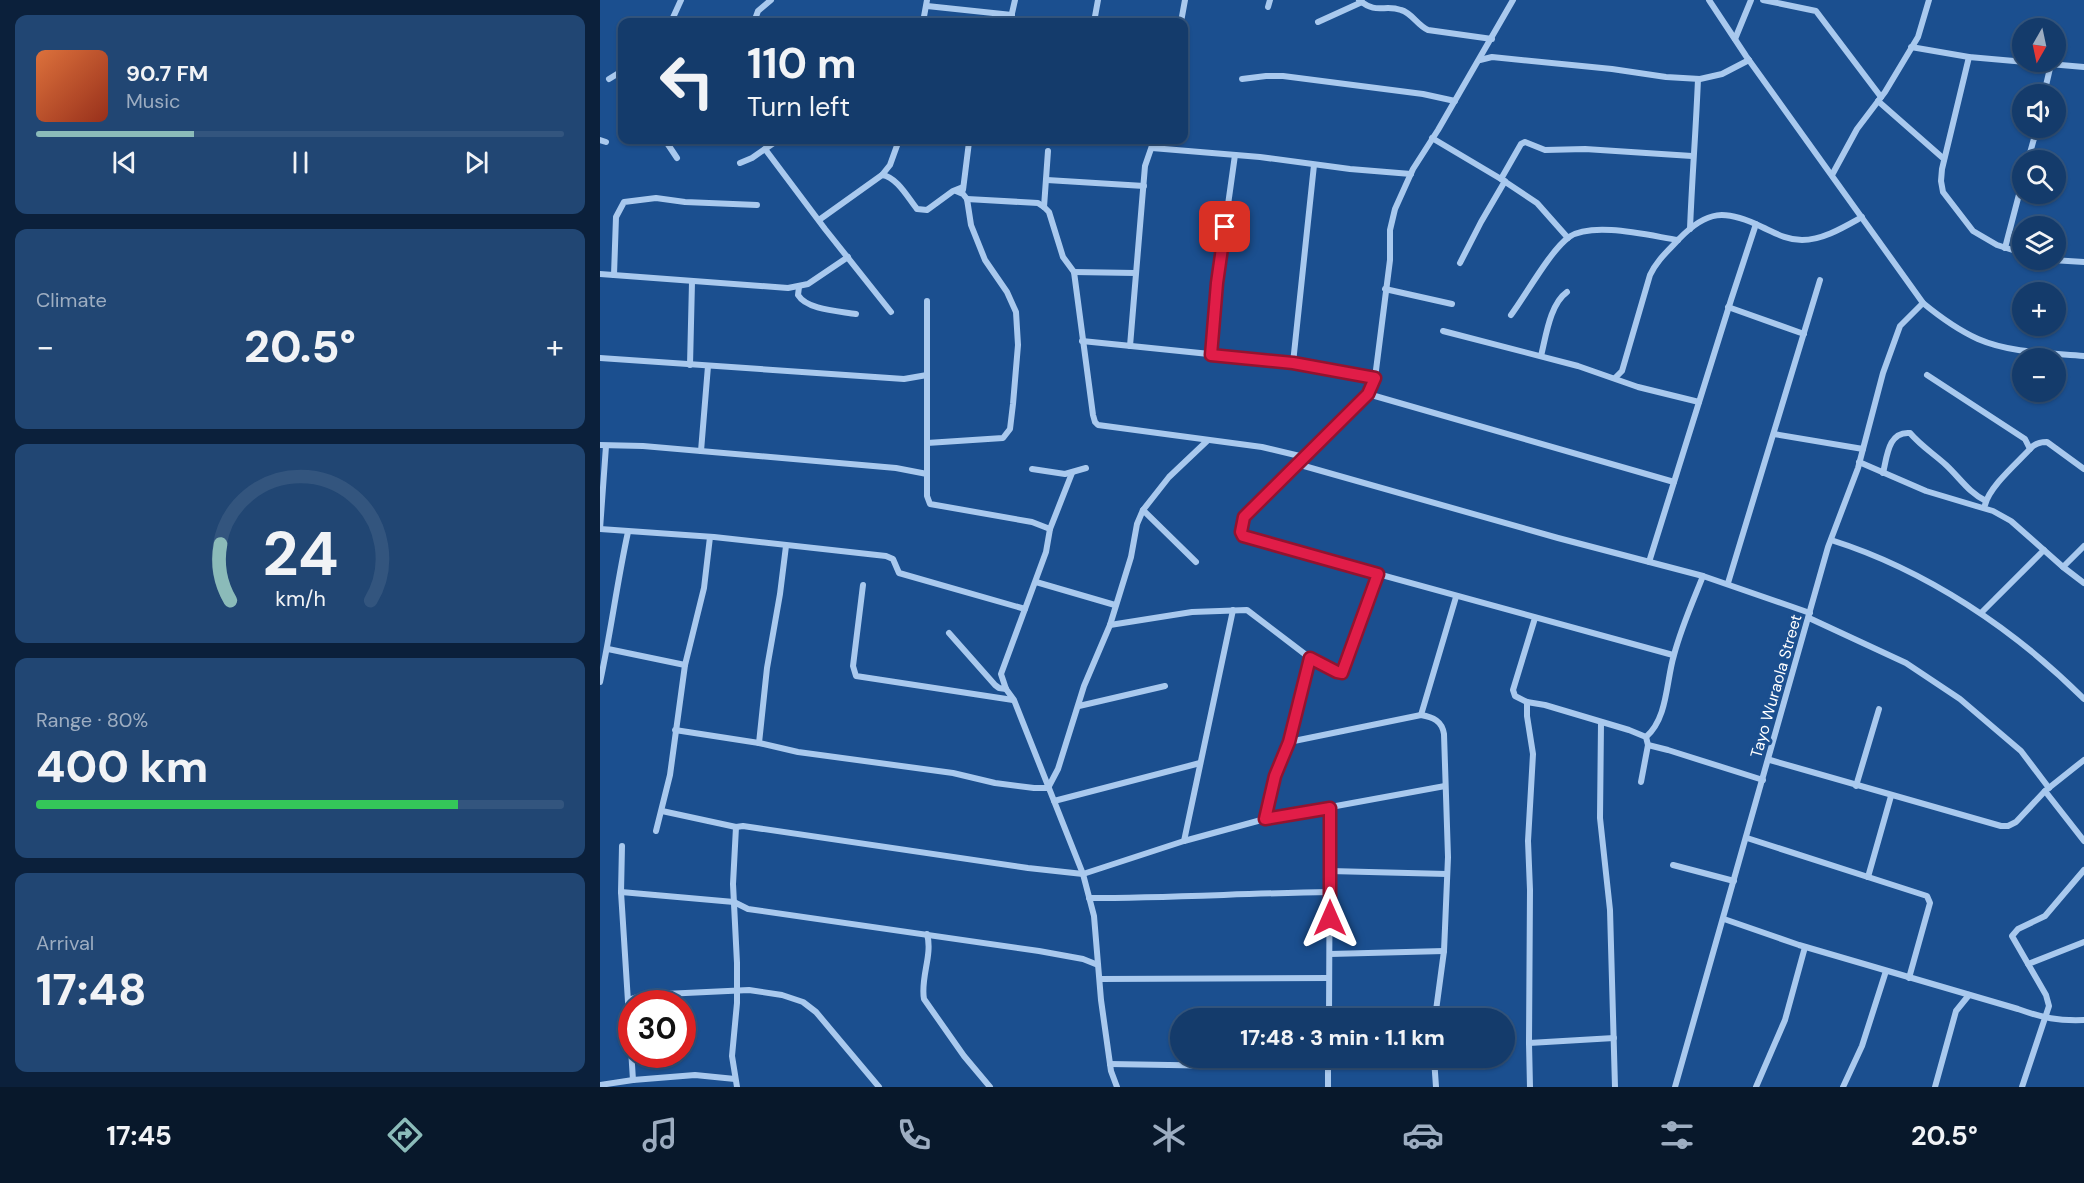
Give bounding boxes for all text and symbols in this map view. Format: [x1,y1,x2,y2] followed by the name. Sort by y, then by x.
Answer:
[2012,18,2066,72] north arrow
[2012,18,2066,402] map controls
[747,36,857,91] text: 110 m
[648,42,726,120] icon: left
[126,59,208,88] text: 90.7 FM
[2012,84,2066,138] button: sound
[126,88,181,114] text: Music
[747,89,850,124] text: Turn left
[108,146,141,179] icon: previous
[284,146,317,179] icon: pause
[460,146,493,179] icon: next
[2012,150,2066,204] button: search
[1199,201,1250,252] pin
[1208,210,1241,243] icon: arrive
[2012,216,2066,270] button: layers
[2012,282,2066,336] button: +
[36,287,107,313] text: Climate
[244,317,356,376] text: 20.5°
[36,325,54,368] text: −
[546,325,564,368] text: +
[2012,348,2066,402] button: −
[262,513,338,594] text: 24
[275,585,325,613] text: km/h
[1745,612,1807,760] street label: Tayo Wuraola Street
[36,707,148,733] text: Range · 80%
[36,737,208,796] text: 400 km
[1298,886,1362,950] position arrow
[36,930,94,956] text: Arrival
[36,960,147,1019] text: 17:48
[618,990,696,1068] speed limit sign: 30
[1240,1023,1445,1052] text: 17:48 · 3 min · 1.1 km
[384,1114,426,1156] icon: directions
[639,1114,681,1156] icon: music
[893,1114,935,1156] icon: phone
[1148,1114,1190,1156] icon: climate
[1402,1114,1444,1156] icon: car
[1656,1114,1698,1156] icon: filters
[106,1118,172,1153] text: 17:45
[1911,1118,1978,1153] text: 20.5°

